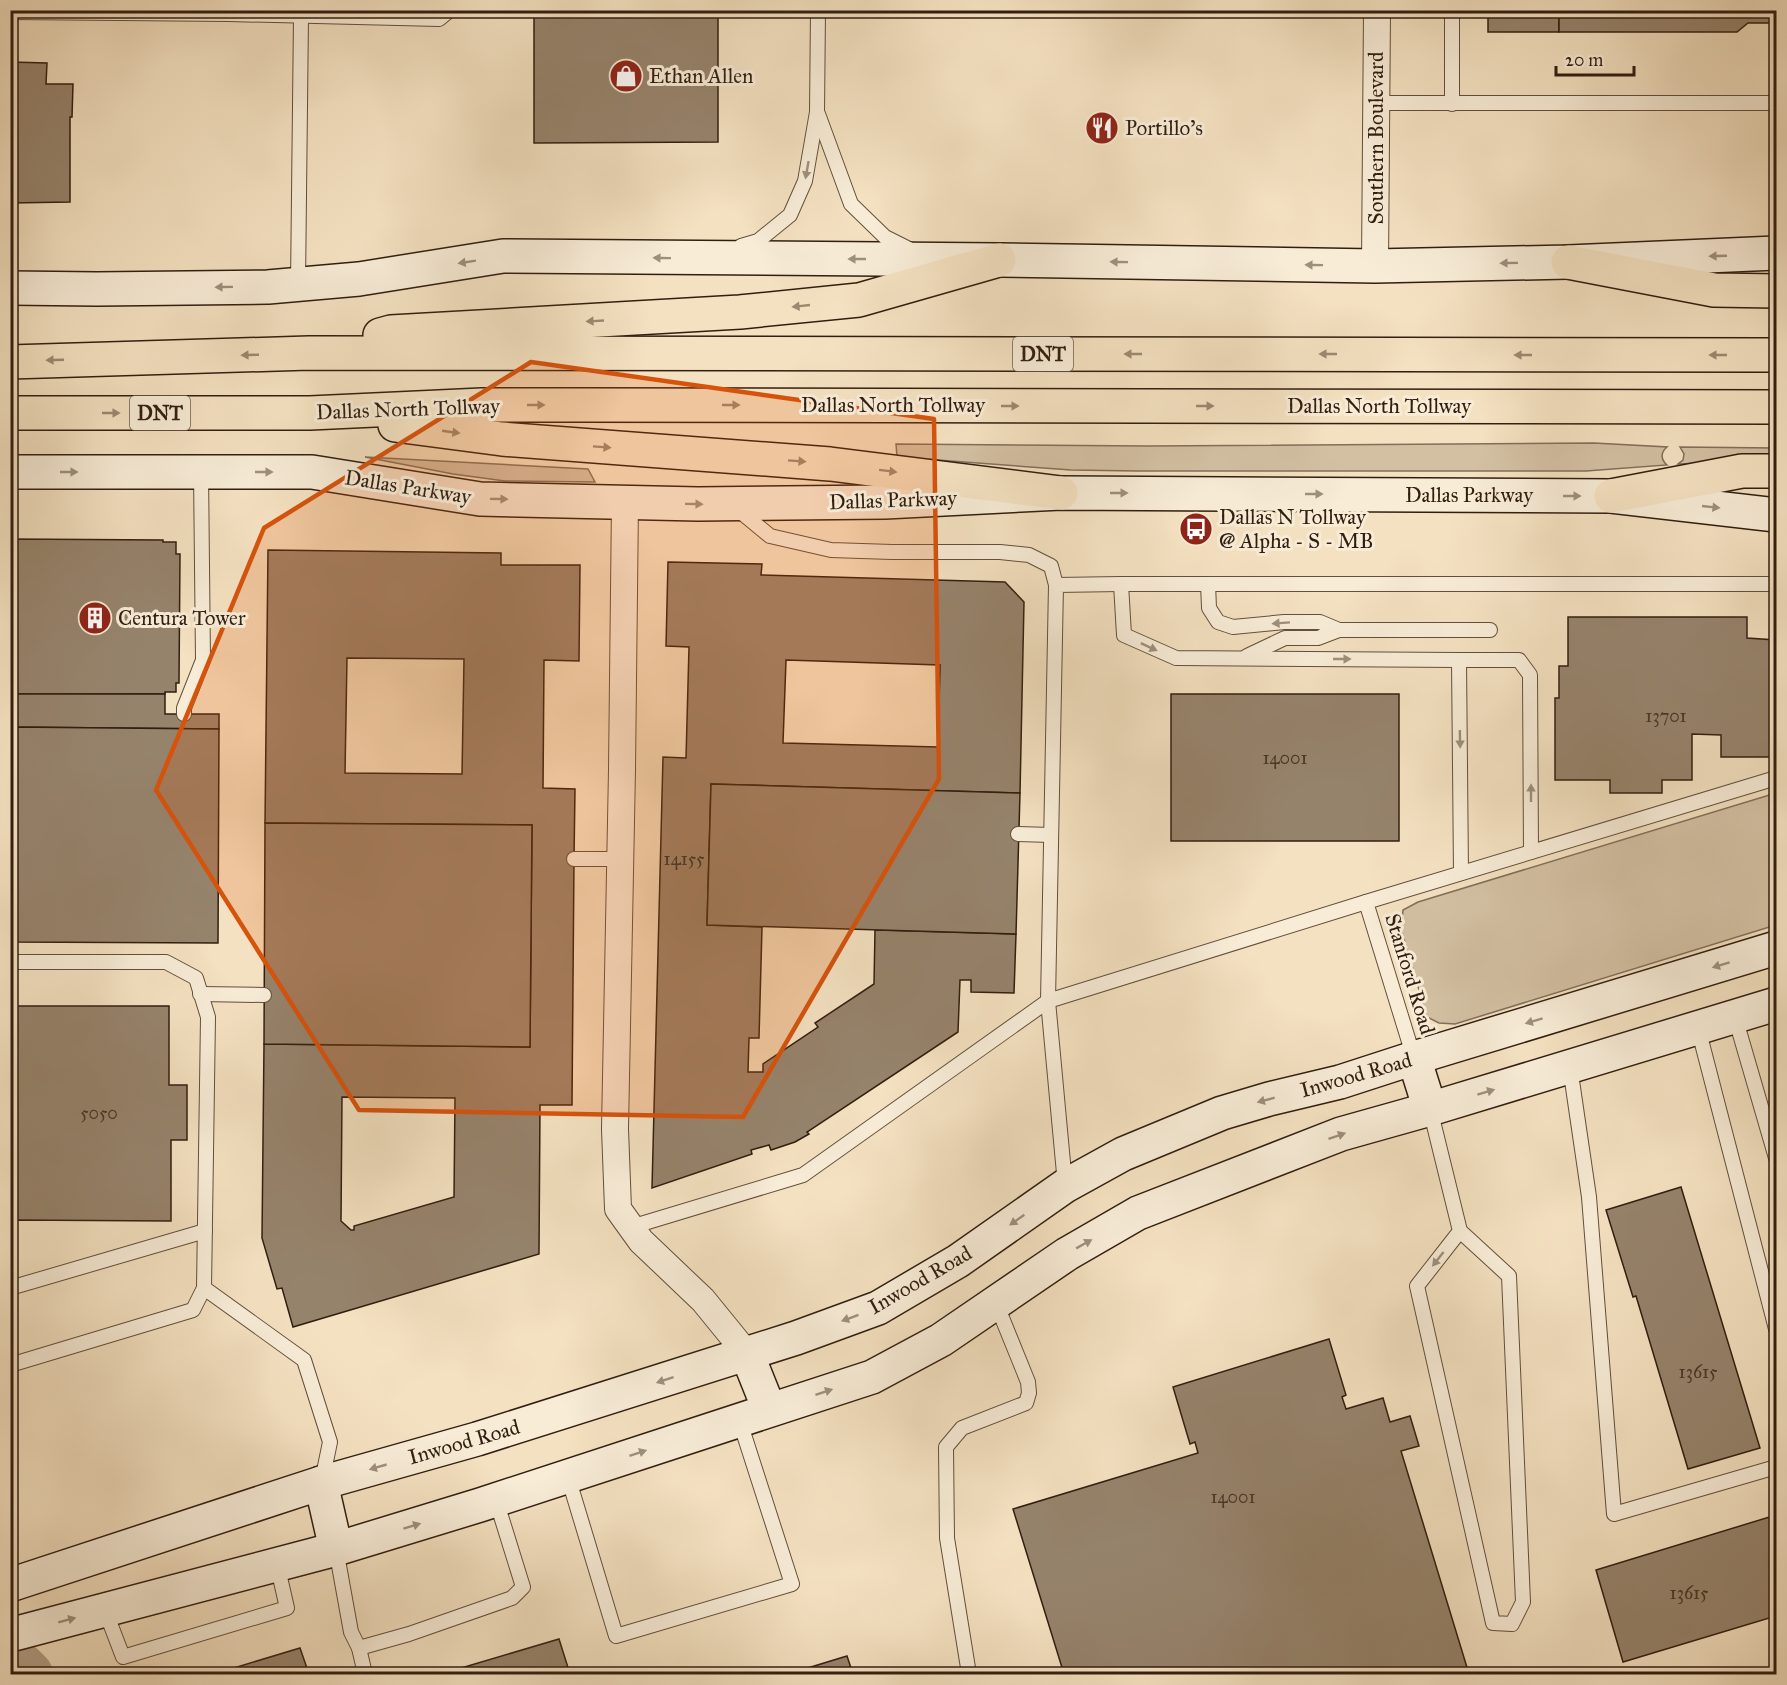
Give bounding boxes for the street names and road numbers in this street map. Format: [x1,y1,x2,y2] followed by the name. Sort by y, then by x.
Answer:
[1363,51,1389,224] street label: Southern Boulevard
[1013,337,1073,371] road number: DNT
[801,392,986,418] street label: Dallas North Tollway
[316,393,502,425] street label: Dallas North Tollway
[1287,393,1472,419] street label: Dallas North Tollway
[130,396,190,430] road number: DNT
[343,464,474,510] street label: Dallas Parkway
[1405,482,1534,508] street label: Dallas Parkway
[829,485,959,515] street label: Dallas Parkway
[1379,910,1441,1038] street label: Stanford Road
[1297,1047,1415,1103] street label: Inwood Road
[864,1240,977,1320] street label: Inwood Road
[405,1414,523,1470] street label: Inwood Road

